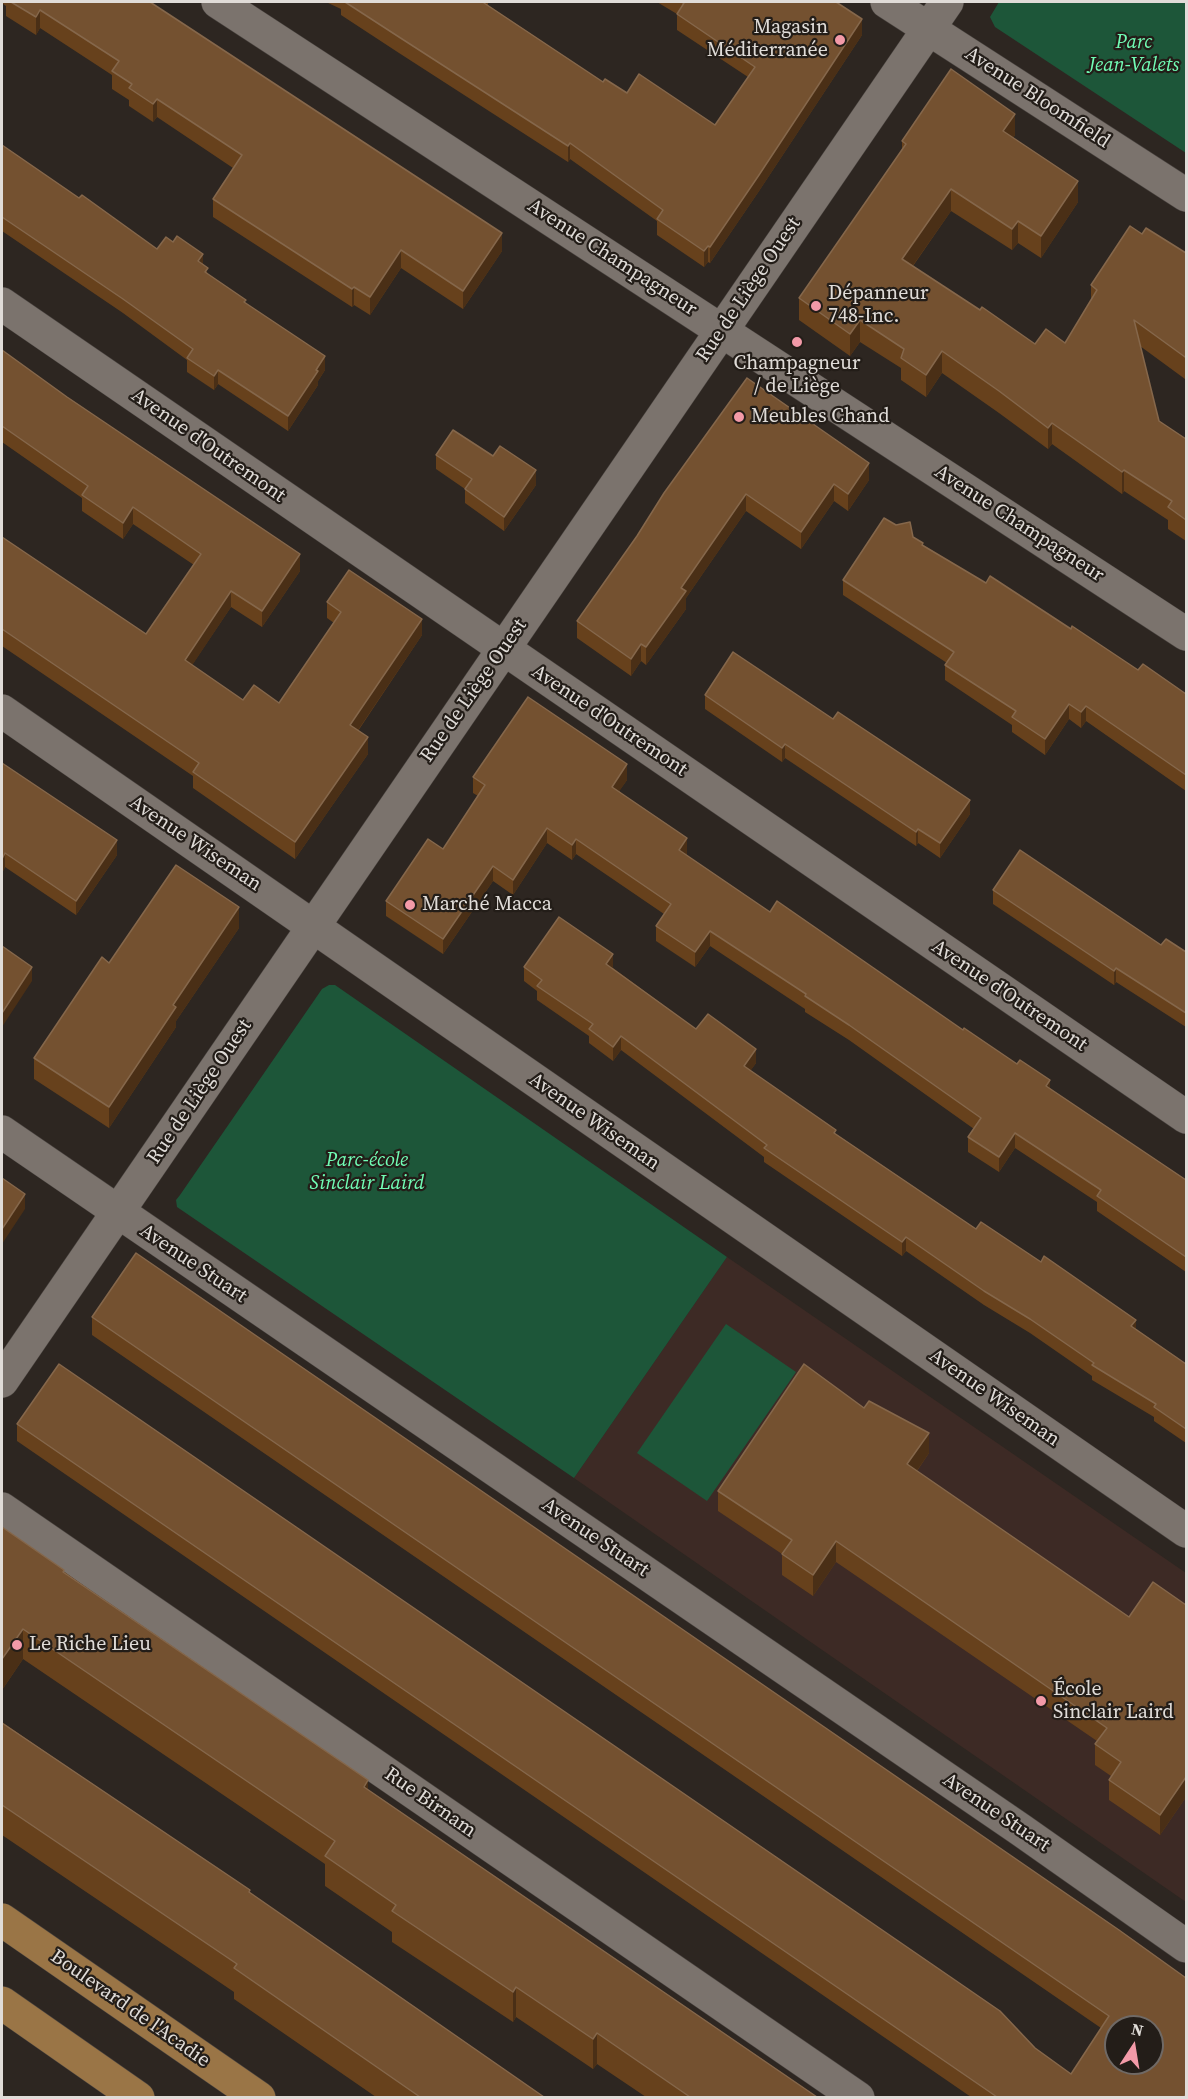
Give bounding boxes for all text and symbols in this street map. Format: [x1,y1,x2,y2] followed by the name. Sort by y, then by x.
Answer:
[707,16,828,63] place label: Magasin Méditerranée
[1089,31,1179,78] park label: Parc Jean-Valets
[833,33,847,47] marker: Magasin Méditerranée
[960,42,1114,154] street label: Avenue Bloomfield
[523,194,701,322] street label: Avenue Champagneur
[692,213,806,367] street label: Rue de Liège Ouest
[828,282,928,329] place label: Dépanneur 748-Inc.
[809,299,823,313] marker: Dépanneur 748-Inc.
[790,335,804,349] marker: Champagneur / de Liège
[734,352,860,399] place label: Champagneur / de Liège
[126,384,290,508] street label: Avenue d'Outremont
[751,405,890,429] place label: Meubles Chand
[732,410,746,424] marker: Meubles Chand
[930,460,1108,588] street label: Avenue Champagneur
[416,615,532,767] street label: Rue de Liège Ouest
[527,660,691,782] street label: Avenue d'Outremont
[124,791,266,897] street label: Avenue Wiseman
[422,893,552,917] place label: Marché Macca
[403,898,417,912] marker: Marché Macca
[927,935,1091,1057] street label: Avenue d'Outremont
[143,1015,257,1169] street label: Rue de Liège Ouest
[524,1068,664,1176] street label: Avenue Wiseman
[310,1149,424,1196] park label: Parc-école Sinclair Laird
[135,1219,251,1309] street label: Avenue Stuart
[924,1344,1064,1452] street label: Avenue Wiseman
[537,1493,653,1583] street label: Avenue Stuart
[29,1633,151,1657] place label: Le Riche Lieu
[10,1638,24,1652] marker: Le Riche Lieu
[1053,1678,1174,1725] place label: École Sinclair Laird
[1034,1694,1048,1708] marker: École Sinclair Laird
[380,1763,480,1843] street label: Rue Birnam
[938,1768,1054,1858] street label: Avenue Stuart
[46,1945,214,2073] street label: Boulevard de l'Acadie
[1104,2015,1164,2075] north arrow
[1129,2017,1145,2041] text: N

